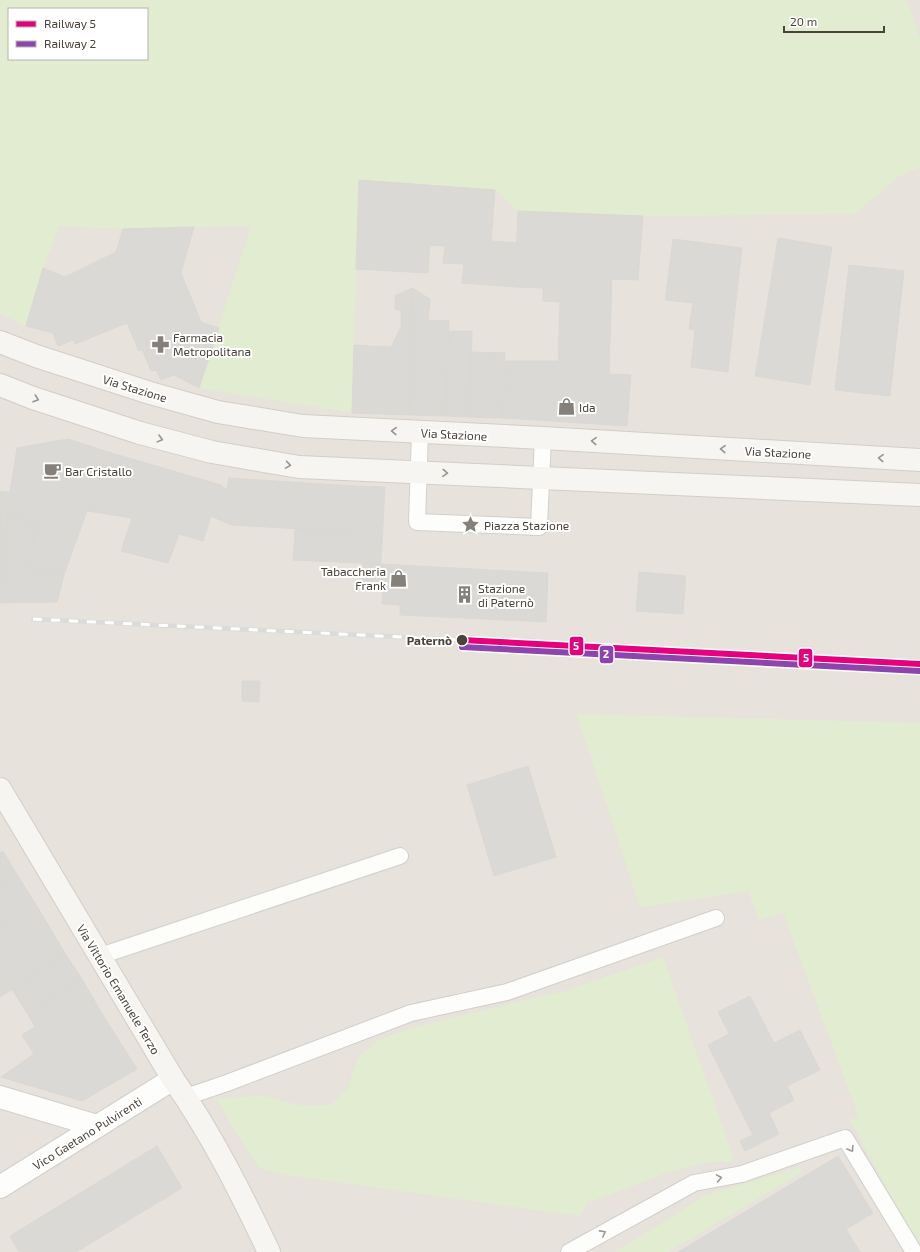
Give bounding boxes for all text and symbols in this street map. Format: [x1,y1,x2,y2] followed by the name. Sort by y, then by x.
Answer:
[8,8,148,60] legend
[784,8,884,34] scale bar
[790,14,817,28] text: 20 m
[44,16,96,30] text: Railway 5
[44,36,97,50] text: Railway 2
[173,330,251,358] place label: Farmacia Metropolitana
[150,334,170,354] pharmacy icon: Farmacia Metropolitana
[101,372,169,404] street label: Via Stazione
[33,395,40,403] one-way arrow
[556,397,576,417] shop icon: Ida
[579,400,596,414] place label: Ida
[420,425,488,443] street label: Via Stazione
[391,426,397,435] one-way arrow
[157,434,164,442] one-way arrow
[591,437,597,445] one-way arrow
[744,443,812,461] street label: Via Stazione
[720,444,726,453] one-way arrow
[878,453,884,462] one-way arrow
[284,460,291,469] one-way arrow
[42,461,62,481] cafe icon: Bar Cristallo
[65,464,132,478] place label: Bar Cristallo
[442,469,448,478] one-way arrow
[461,515,481,535] place icon: Piazza Stazione
[484,518,569,532] place label: Piazza Stazione
[321,564,386,592] place label: Tabaccheria Frank
[389,568,409,588] shop icon: Tabaccheria Frank
[478,581,534,609] place label: Stazione di Paternò
[455,585,475,605] building icon: Stazione di Paternò
[407,633,452,647] place label: Paternò
[455,633,469,647] marker: Paternò
[569,636,584,656] line badge: 5
[573,639,579,652] text: 5
[599,645,614,664] line badge: 2
[603,647,609,660] text: 2
[798,648,813,668] line badge: 5
[803,651,809,664] text: 5
[75,922,163,1057] street label: Via Vittorio Emanuele Terzo
[30,1094,144,1172] street label: Vico Gaetano Pulvirenti
[846,1145,854,1152] one-way arrow
[716,1174,723,1183] one-way arrow
[599,1231,606,1238] one-way arrow

